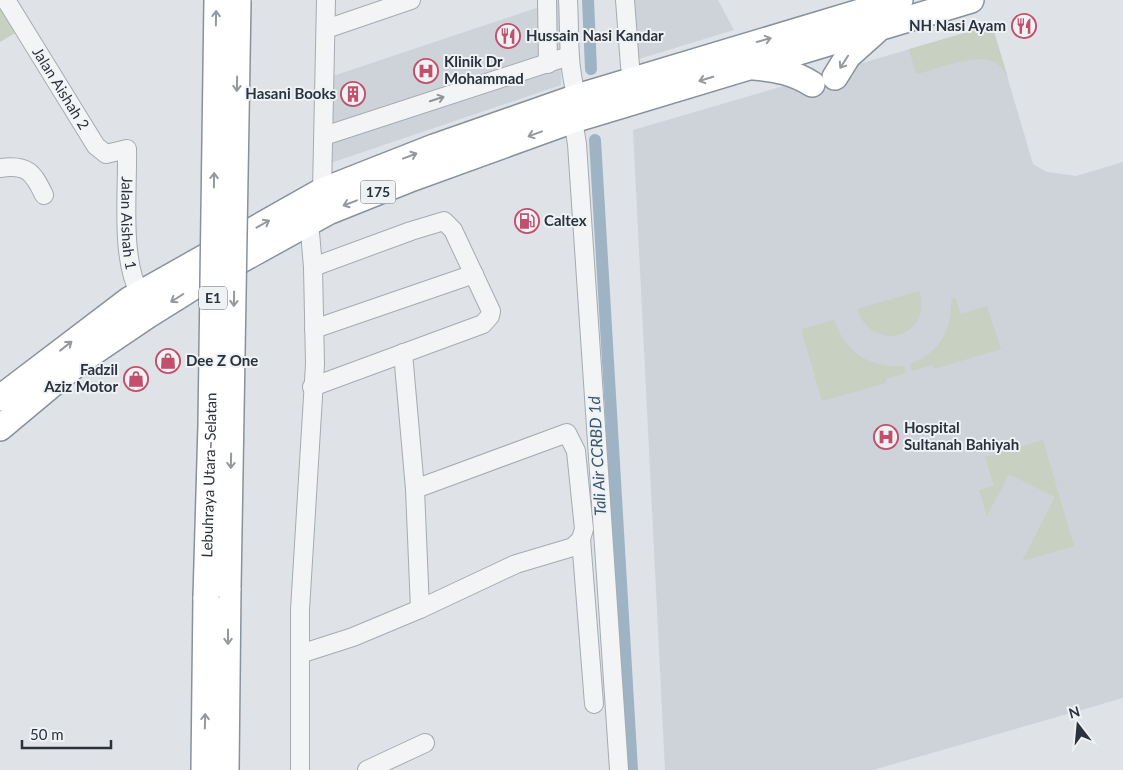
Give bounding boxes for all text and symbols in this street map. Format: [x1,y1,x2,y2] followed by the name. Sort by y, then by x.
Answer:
[211,10,221,26] one-way arrow
[1011,13,1037,39] restaurant icon: NH Nasi Ayam
[909,16,1006,34] place label: NH Nasi Ayam
[495,23,521,49] restaurant icon: Hussain Nasi Kandar
[526,26,664,44] place label: Hussain Nasi Kandar
[756,34,772,44] one-way arrow
[29,44,94,132] street label: Jalan Aishah 2
[444,52,524,87] place label: Klinik Dr Mohammad
[839,55,849,69] one-way arrow
[413,58,439,84] hospital icon: Klinik Dr Mohammad
[232,75,242,91] one-way arrow
[698,75,714,85] one-way arrow
[340,81,366,107] building icon: Hasani Books
[245,84,336,102] place label: Hasani Books
[428,94,444,103] one-way arrow
[527,130,543,139] one-way arrow
[402,151,417,160] one-way arrow
[209,173,219,189] one-way arrow
[118,176,141,271] street label: Jalan Aishah 1
[360,180,396,203] road number: 175
[342,199,358,208] one-way arrow
[514,208,540,234] fuel station icon: Caltex
[544,211,587,229] place label: Caltex
[255,218,270,228] one-way arrow
[199,286,227,310] road number: E1
[229,290,238,306] one-way arrow
[170,293,184,303] one-way arrow
[59,341,72,352] one-way arrow
[155,348,181,374] shop icon: Dee Z One
[186,351,258,369] place label: Dee Z One
[43,360,118,395] place label: Fadzil Aziz Motor
[123,366,149,392] shop icon: Fadzil Aziz Motor
[197,392,219,558] street label: Lebuhraya Utara–Selatan
[584,395,609,516] water label: Tali Air CCRBD 1d
[904,418,1019,453] place label: Hospital Sultanah Bahiyah
[873,424,899,450] hospital icon: Hospital Sultanah Bahiyah
[226,452,236,469] one-way arrow
[223,628,232,644] one-way arrow
[1053,700,1103,750] north arrow
[1067,702,1082,722] text: N
[200,714,210,730] one-way arrow
[22,718,111,750] scale bar
[30,725,64,743] text: 50 m

